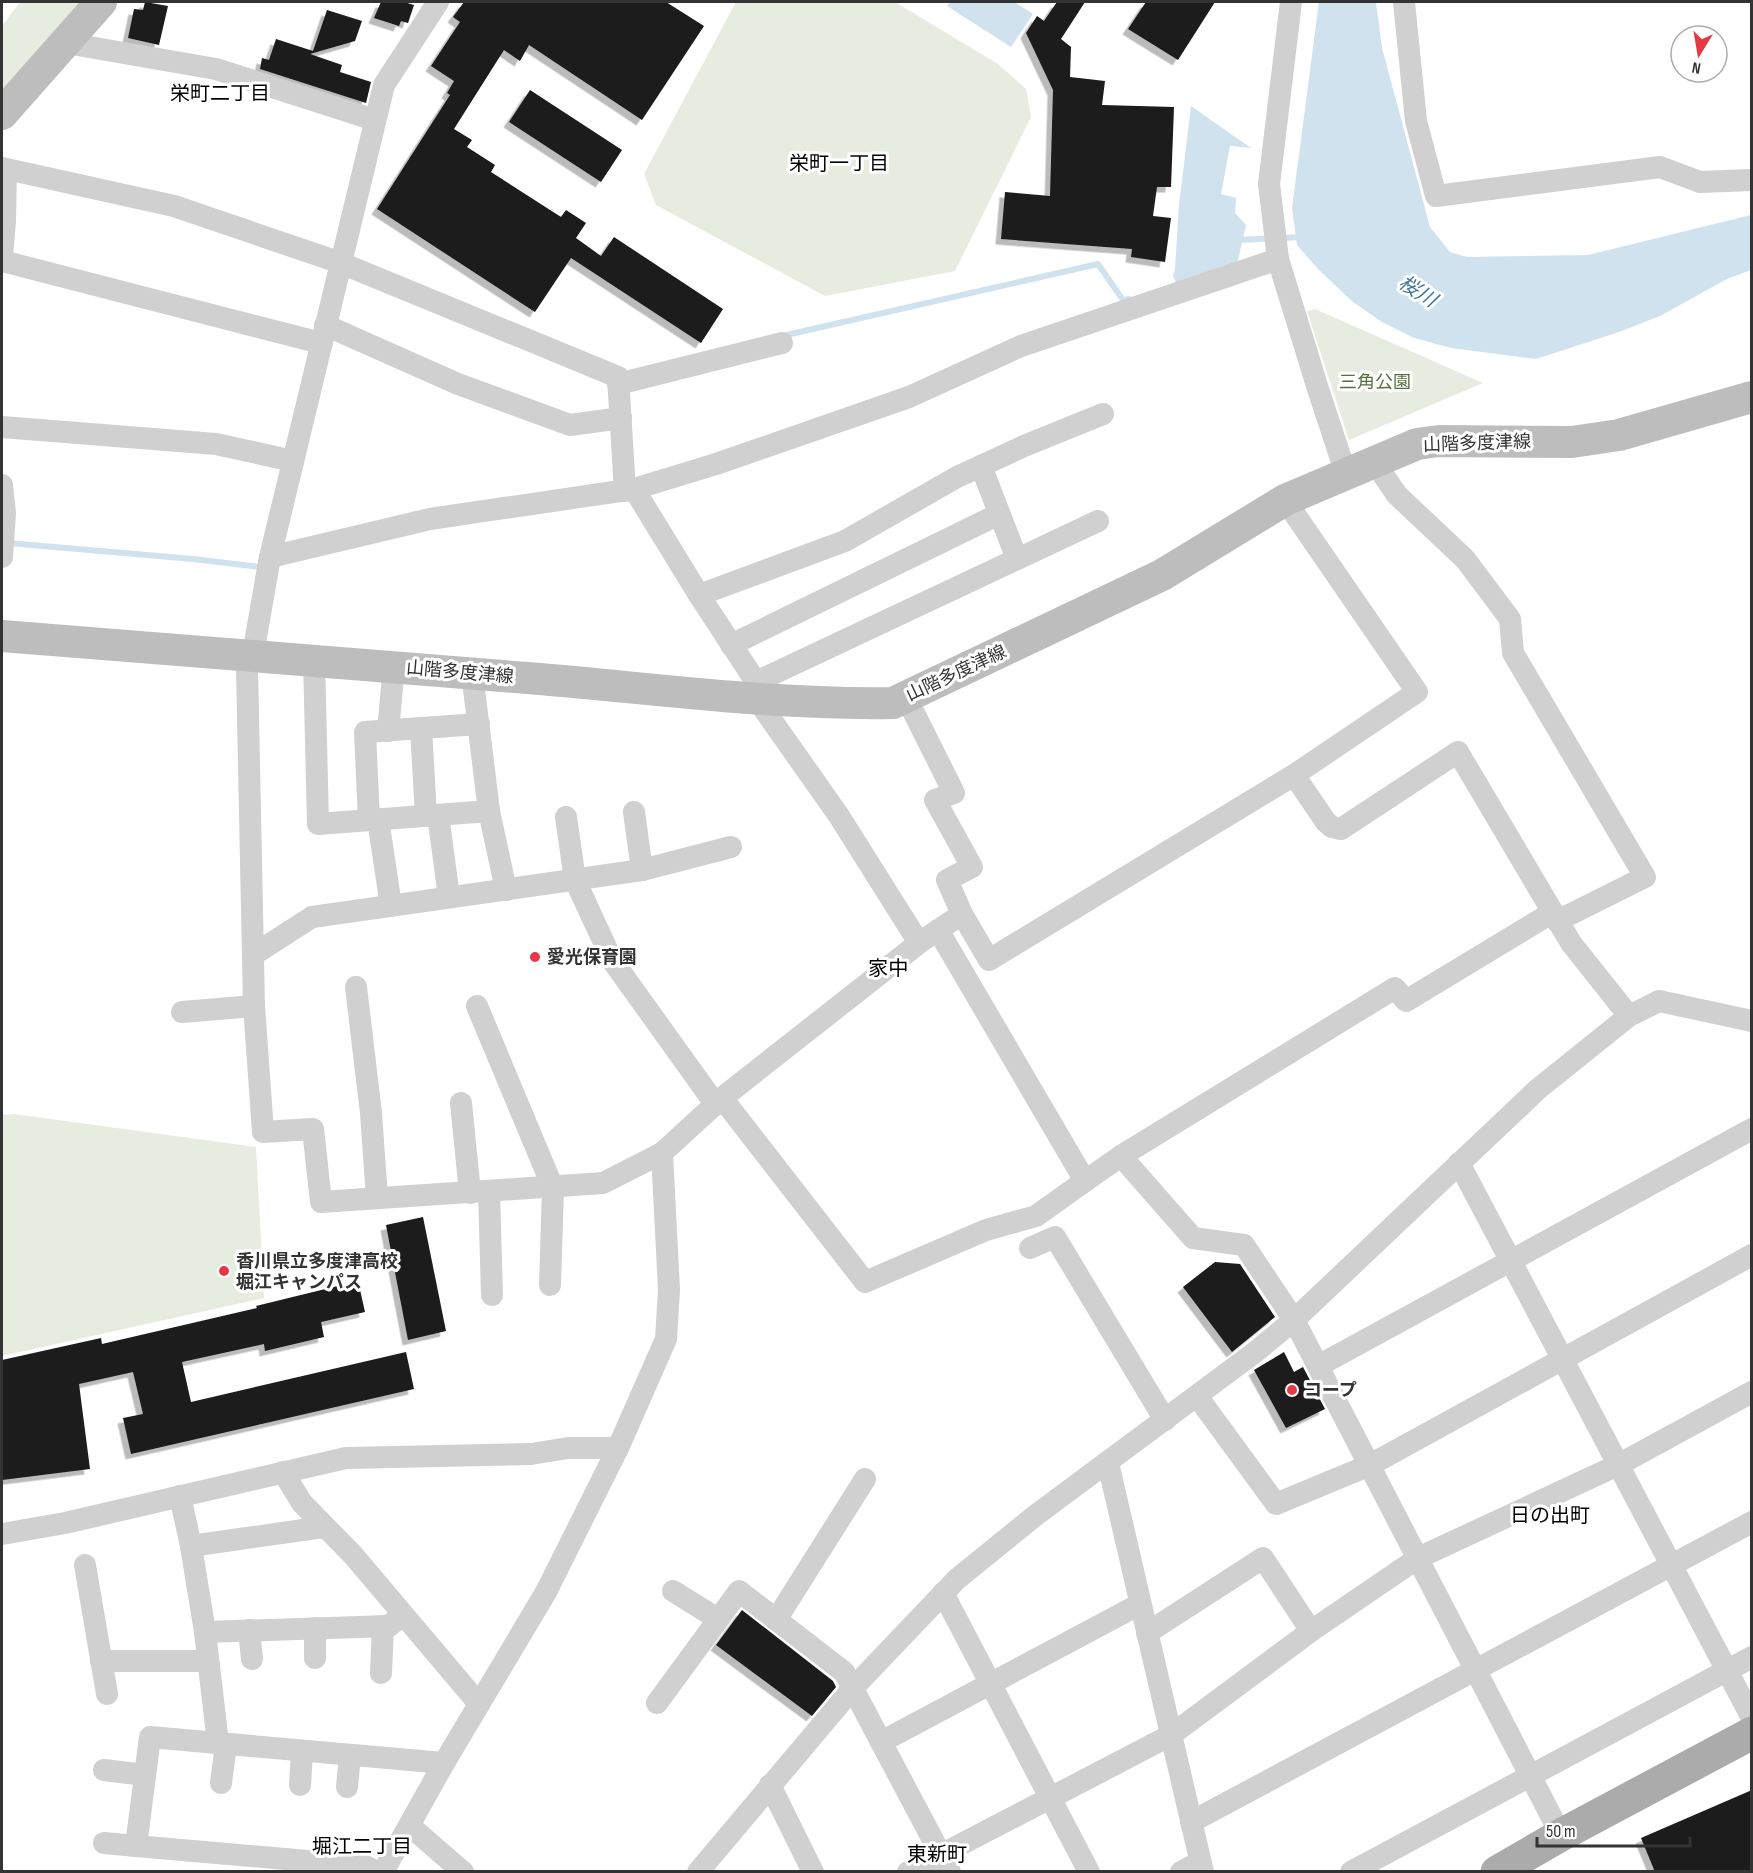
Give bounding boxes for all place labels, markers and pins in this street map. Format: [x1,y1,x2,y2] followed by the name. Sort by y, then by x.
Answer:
[547,947,637,968] place label: 愛光保育園
[528,950,542,964] marker: 愛光保育園
[236,1251,398,1293] place label: 香川県立多度津高校 堀江キャンパス
[217,1264,231,1278] marker: 香川県立多度津高校 堀江キャンパス
[1304,1380,1357,1401] place label: コープ
[1285,1383,1299,1397] marker: コープ

